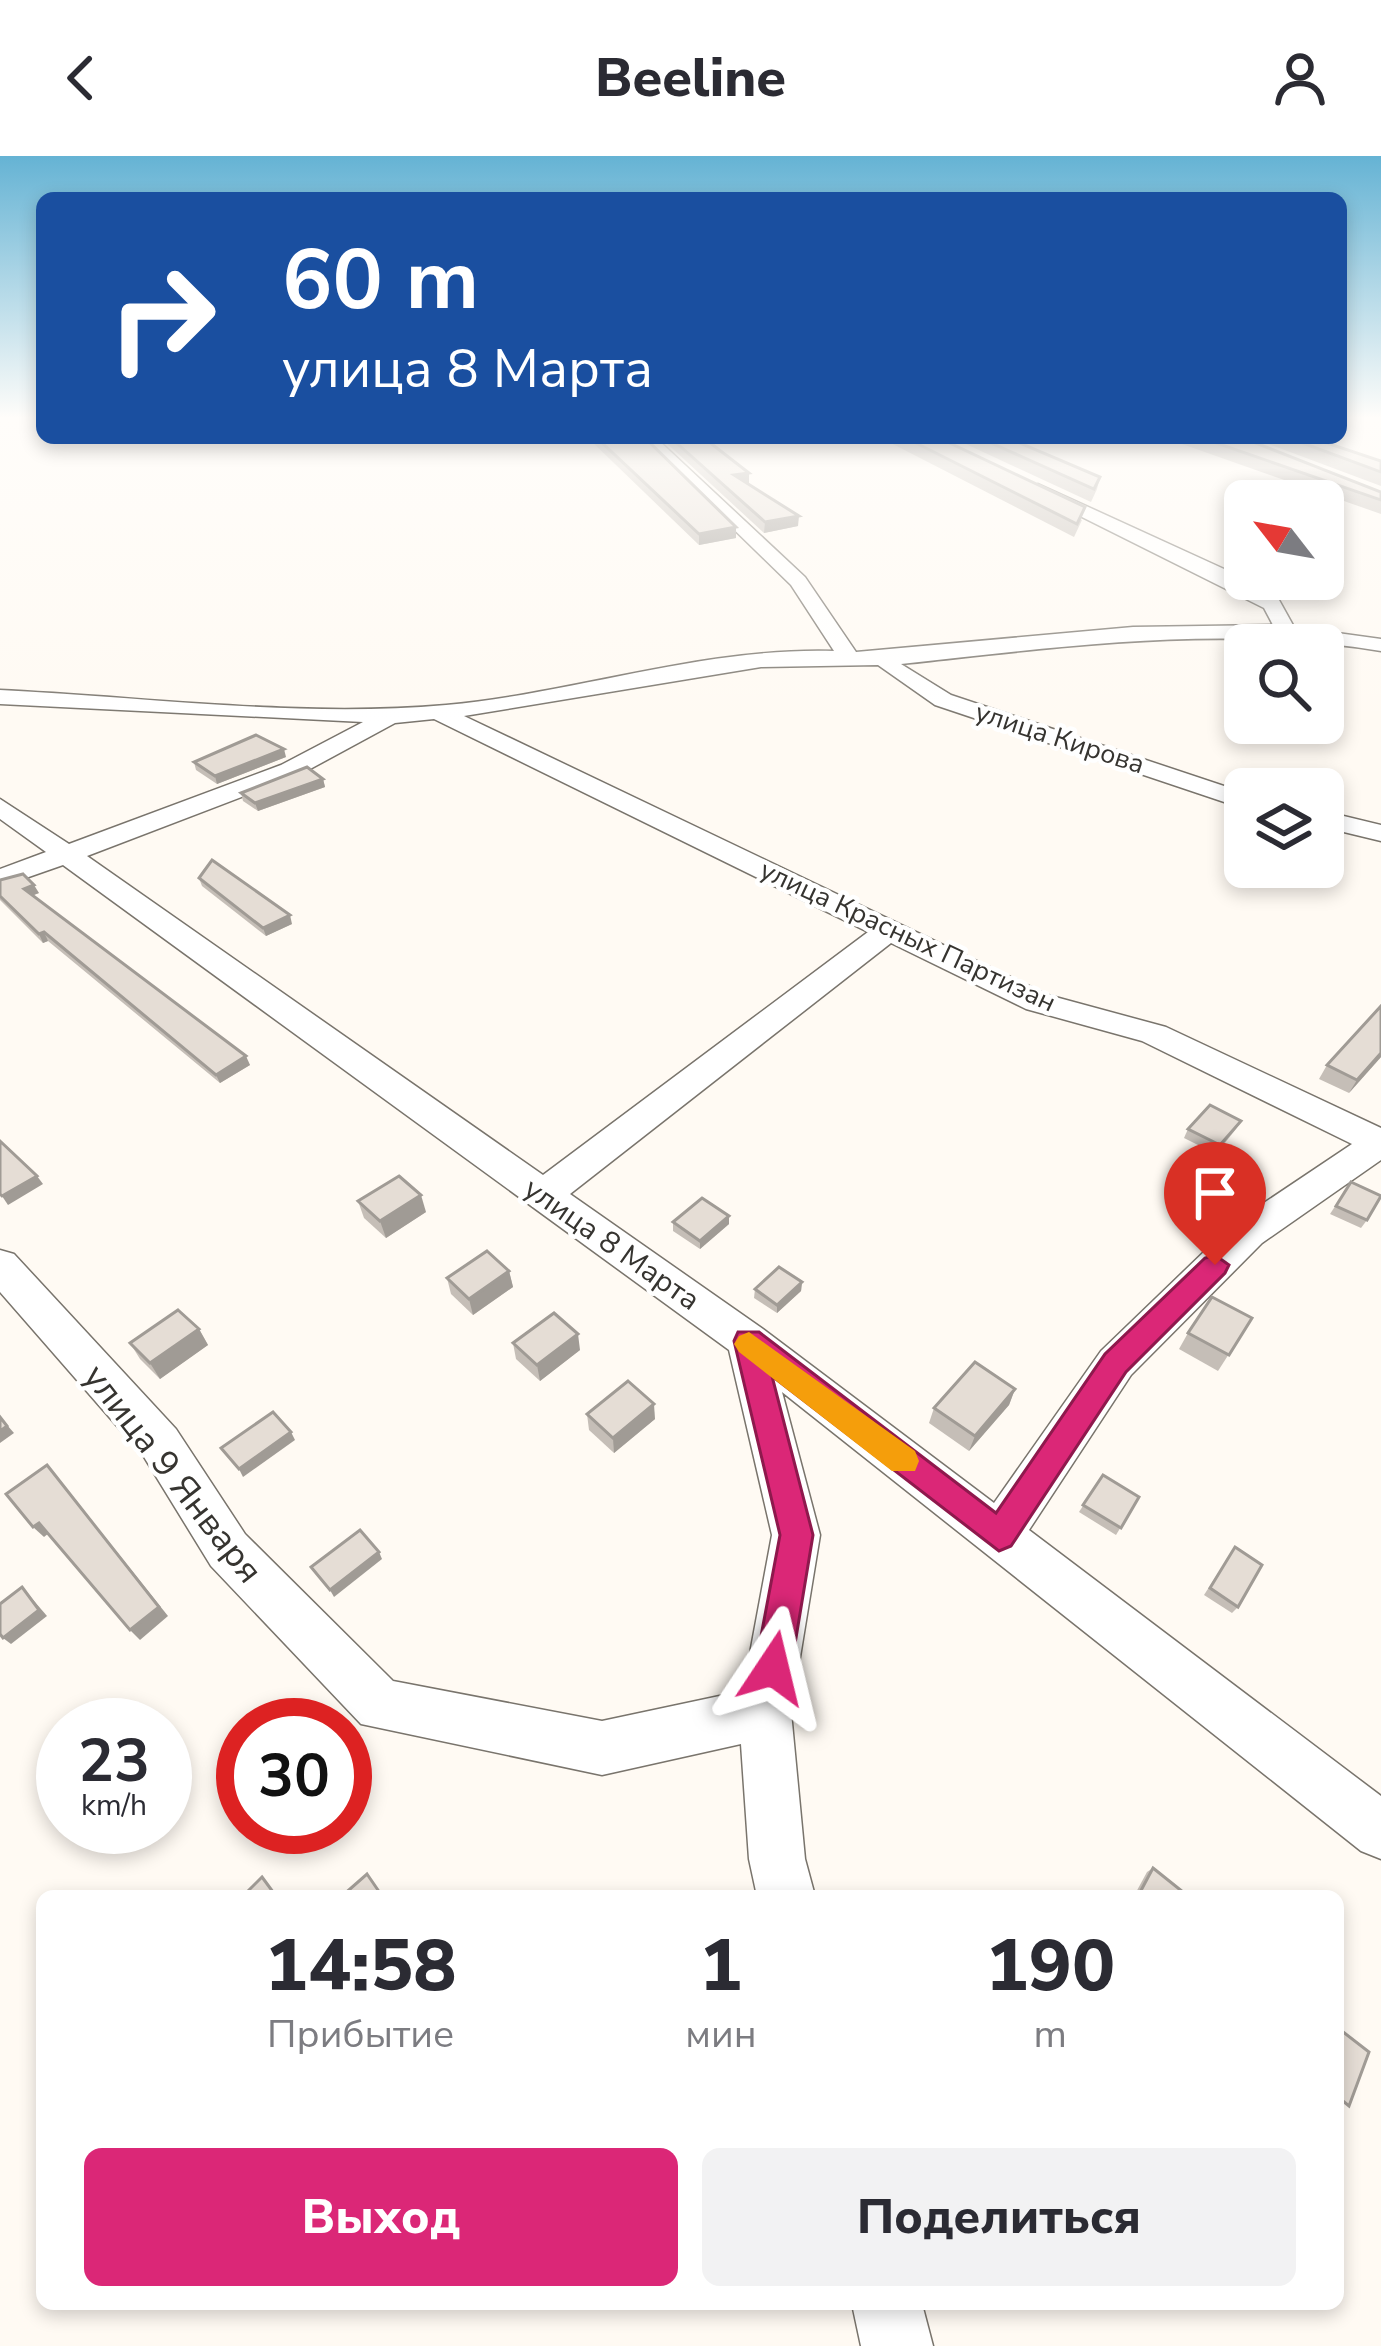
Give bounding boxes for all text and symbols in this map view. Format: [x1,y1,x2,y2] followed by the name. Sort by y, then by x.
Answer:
[595,41,786,115] text: Beeline
[48,45,114,111] icon: back
[1267,45,1333,111] icon: person
[282,223,479,338] text: 60 m
[84,240,240,396] icon: right
[282,332,653,406] text: улица 8 Марта
[1224,480,1344,600] north arrow
[1224,480,1344,888] map controls
[1224,624,1344,744] button: search
[970,694,1149,783] street label: улица Кирова
[1224,768,1344,888] button: layers
[754,852,1062,1021] street label: улица Красных Партизан
[1164,1142,1266,1265] pin
[1182,1160,1248,1226] icon: arrive
[515,1168,708,1320] street label: улица 8 Марта
[72,1354,274,1594] street label: улица 9 Января
[710,1605,836,1731] position arrow
[216,1698,372,1854] speed limit sign: 30
[78,1720,150,1802] text: 23
[81,1785,147,1826] text: km/h
[265,1917,456,2015] text: 14:58
[699,1917,743,2015] text: 1
[985,1917,1115,2015] text: 190
[267,2008,454,2061] text: Прибытие
[685,2008,757,2061] text: мин
[1034,2008,1067,2061] text: m
[84,2148,678,2286] button: Выход
[702,2148,1296,2286] button: Поделиться

